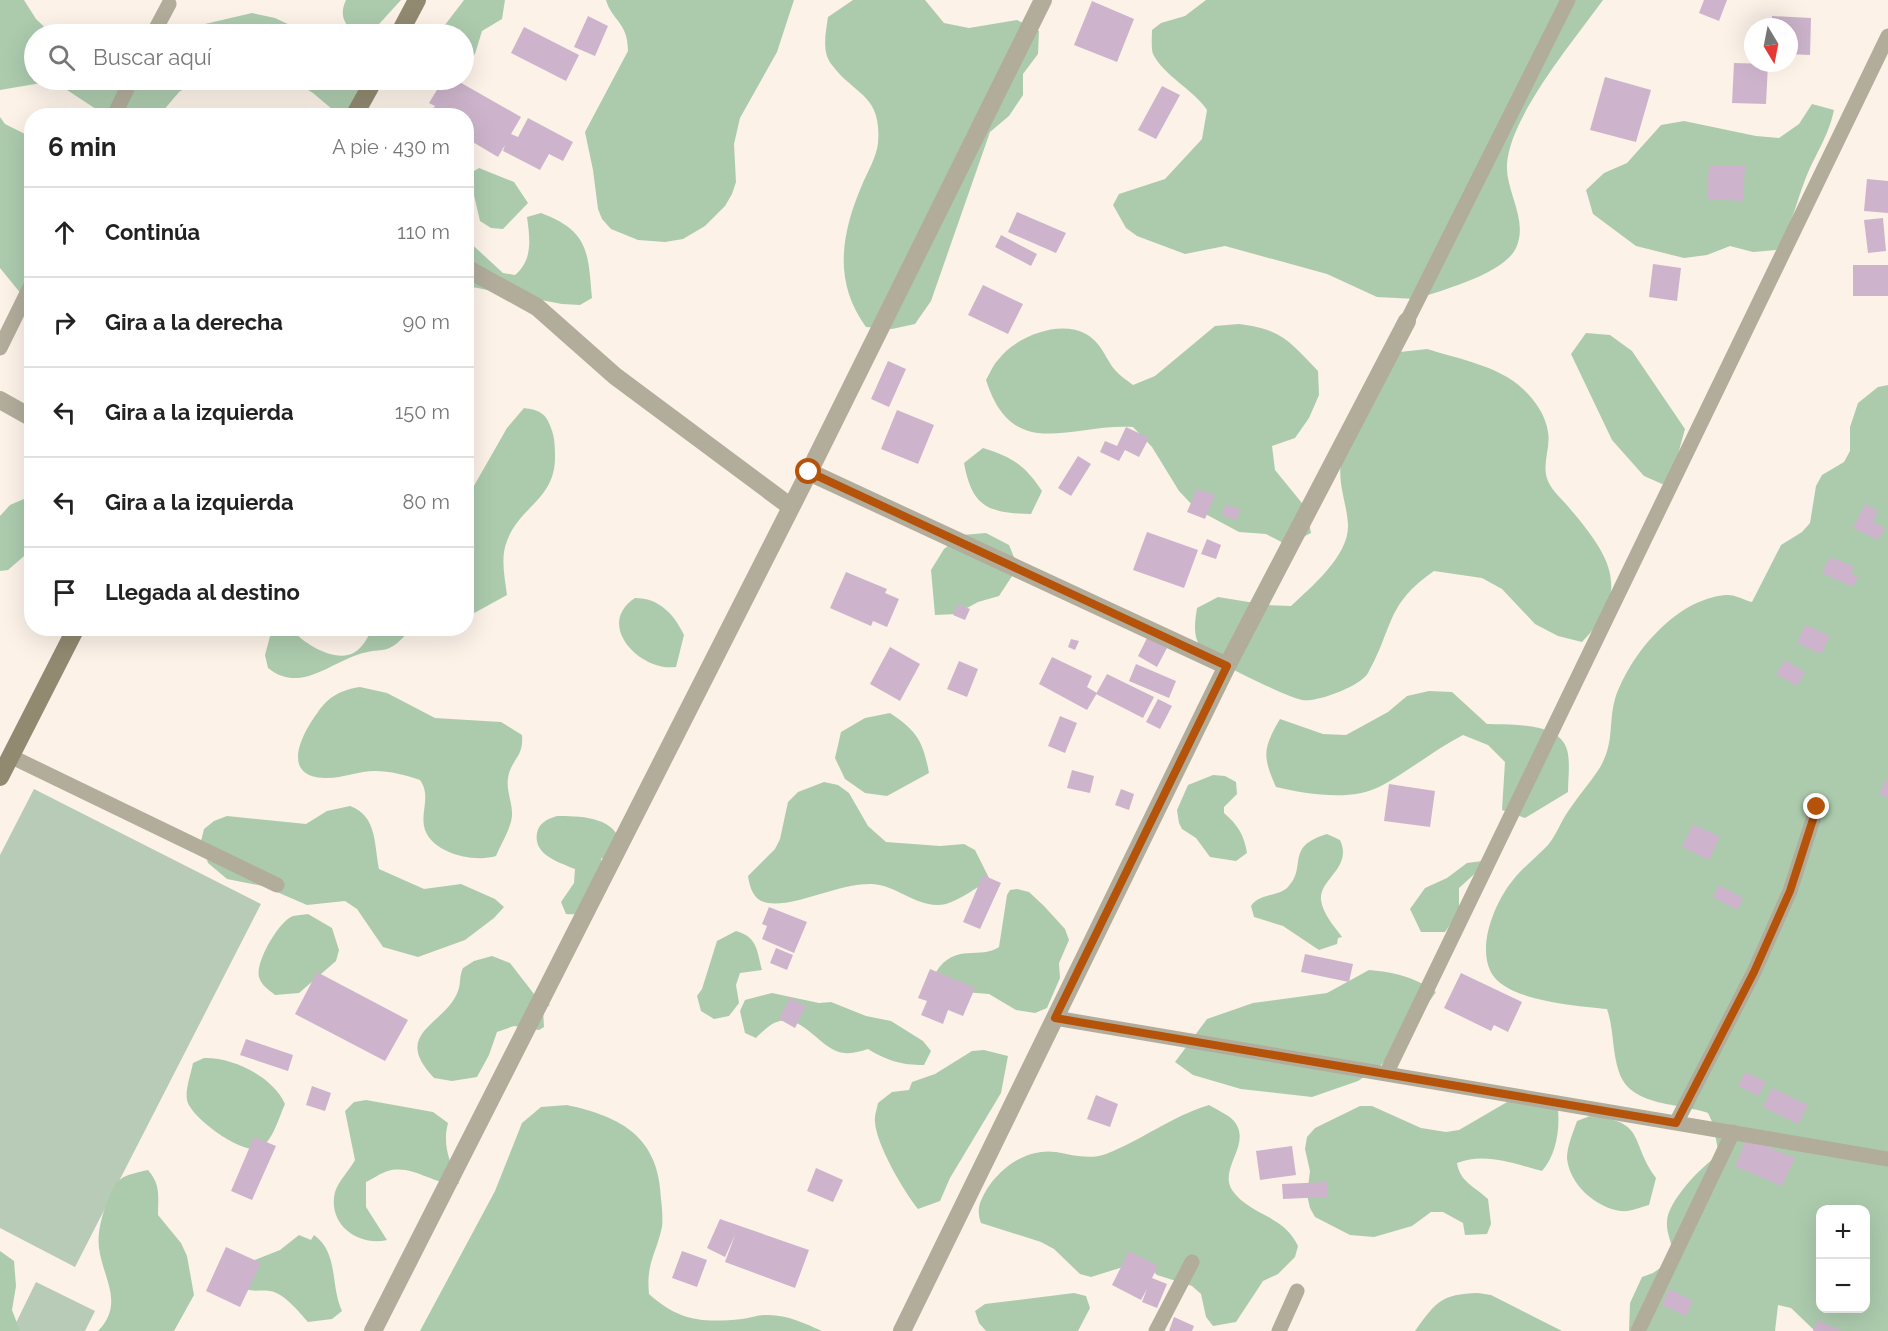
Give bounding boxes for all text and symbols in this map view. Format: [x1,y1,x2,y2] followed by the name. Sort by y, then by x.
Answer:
[1744,18,1798,72] north arrow
[24,24,474,90] search box
[45,41,78,74] icon: search
[93,44,212,70] text: Buscar aquí
[48,132,117,162] text: 6 min
[332,135,450,159] text: A pie · 430 m
[48,216,81,249] icon: ahead
[105,219,200,245] text: Continúa
[397,220,450,244] text: 110 m
[48,306,81,339] icon: right
[105,309,283,335] text: Gira a la derecha
[403,310,450,334] text: 90 m
[48,396,81,429] icon: left
[105,399,294,425] text: Gira a la izquierda
[395,400,450,424] text: 150 m
[795,458,821,484] route start
[48,486,81,519] icon: left
[105,489,294,515] text: Gira a la izquierda
[402,490,450,514] text: 80 m
[48,576,81,609] icon: arrive
[105,579,300,605] text: Llegada al destino
[1803,793,1829,819] route end
[1816,1205,1870,1313] map controls
[1816,1205,1870,1259] button: +
[1816,1259,1870,1313] button: −

